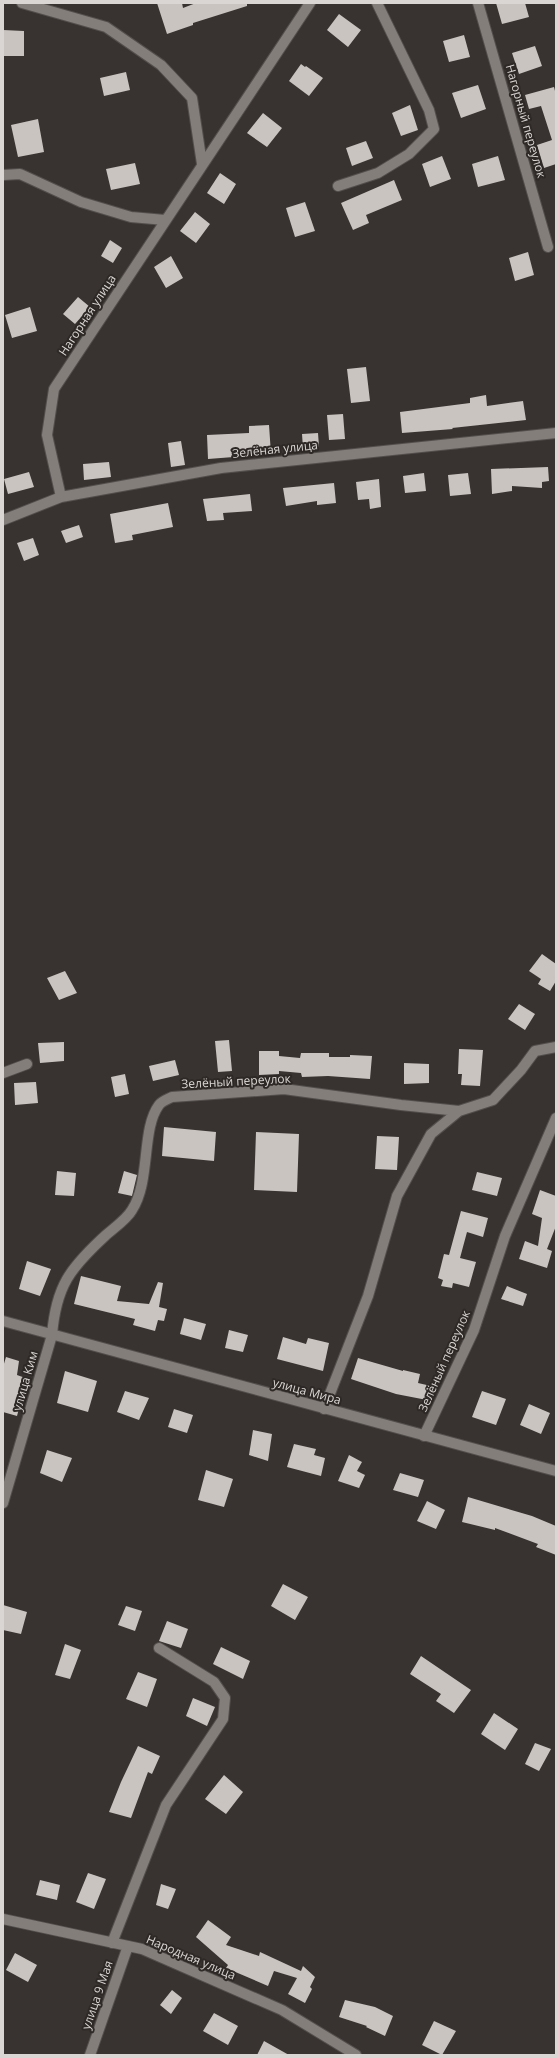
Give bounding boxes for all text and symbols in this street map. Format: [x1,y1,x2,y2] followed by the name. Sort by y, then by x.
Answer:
[502,62,551,181] street label: Нагорный переулок
[54,271,120,359] street label: Нагорная улица
[231,436,319,462] street label: Зелёная улица
[181,1070,292,1092] street label: Зелёный переулок
[414,1307,474,1414] street label: Зелёный переулок
[8,1349,42,1413] street label: улица Ким
[271,1374,343,1408] street label: улица Мира
[144,1930,238,1984] street label: Народная улица
[77,1958,117,2032] street label: улица 9 Мая

